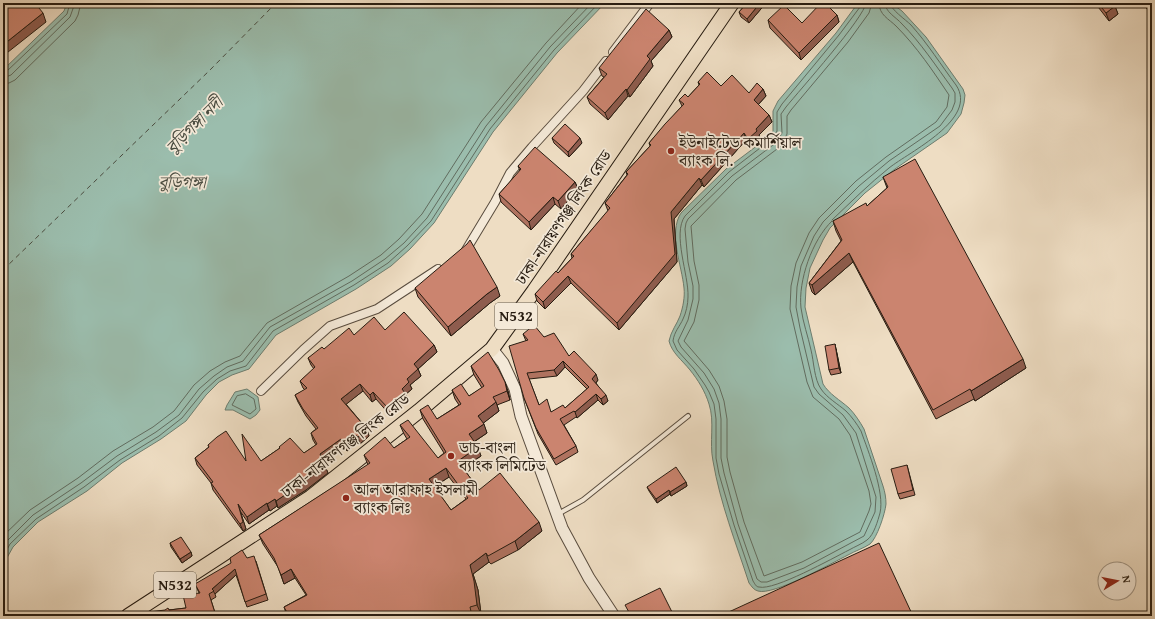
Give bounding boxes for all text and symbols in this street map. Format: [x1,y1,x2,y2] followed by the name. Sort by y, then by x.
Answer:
[160,89,230,159] water label: বুড়িগঙ্গা নদী
[678,130,803,172] place label: ইউনাইটেড কমার্শিয়াল ব্যাংক লি.
[508,144,618,290] street label: ঢাকা-নারায়ণগঞ্জ লিংক রোড
[666,146,676,156] marker: ইউনাইটেড কমার্শিয়াল ব্যাংক লি.
[158,169,208,194] water label: বুড়িগঙ্গা
[495,303,537,329] road number: N532
[275,386,415,504] street label: ঢাকা-নারায়ণগঞ্জ লিংক রোড
[458,435,547,477] place label: ডাচ-বাংলা ব্যাংক লিমিটেড
[446,451,456,461] marker: ডাচ-বাংলা ব্যাংক লিমিটেড
[353,477,478,519] place label: আল আরাফাহ ইসলামী ব্যাংক লিঃ
[341,493,351,503] marker: আল আরাফাহ ইসলামী ব্যাংক লিঃ
[1097,561,1137,601] north arrow
[154,572,196,598] road number: N532
[1118,574,1135,585] text: N

